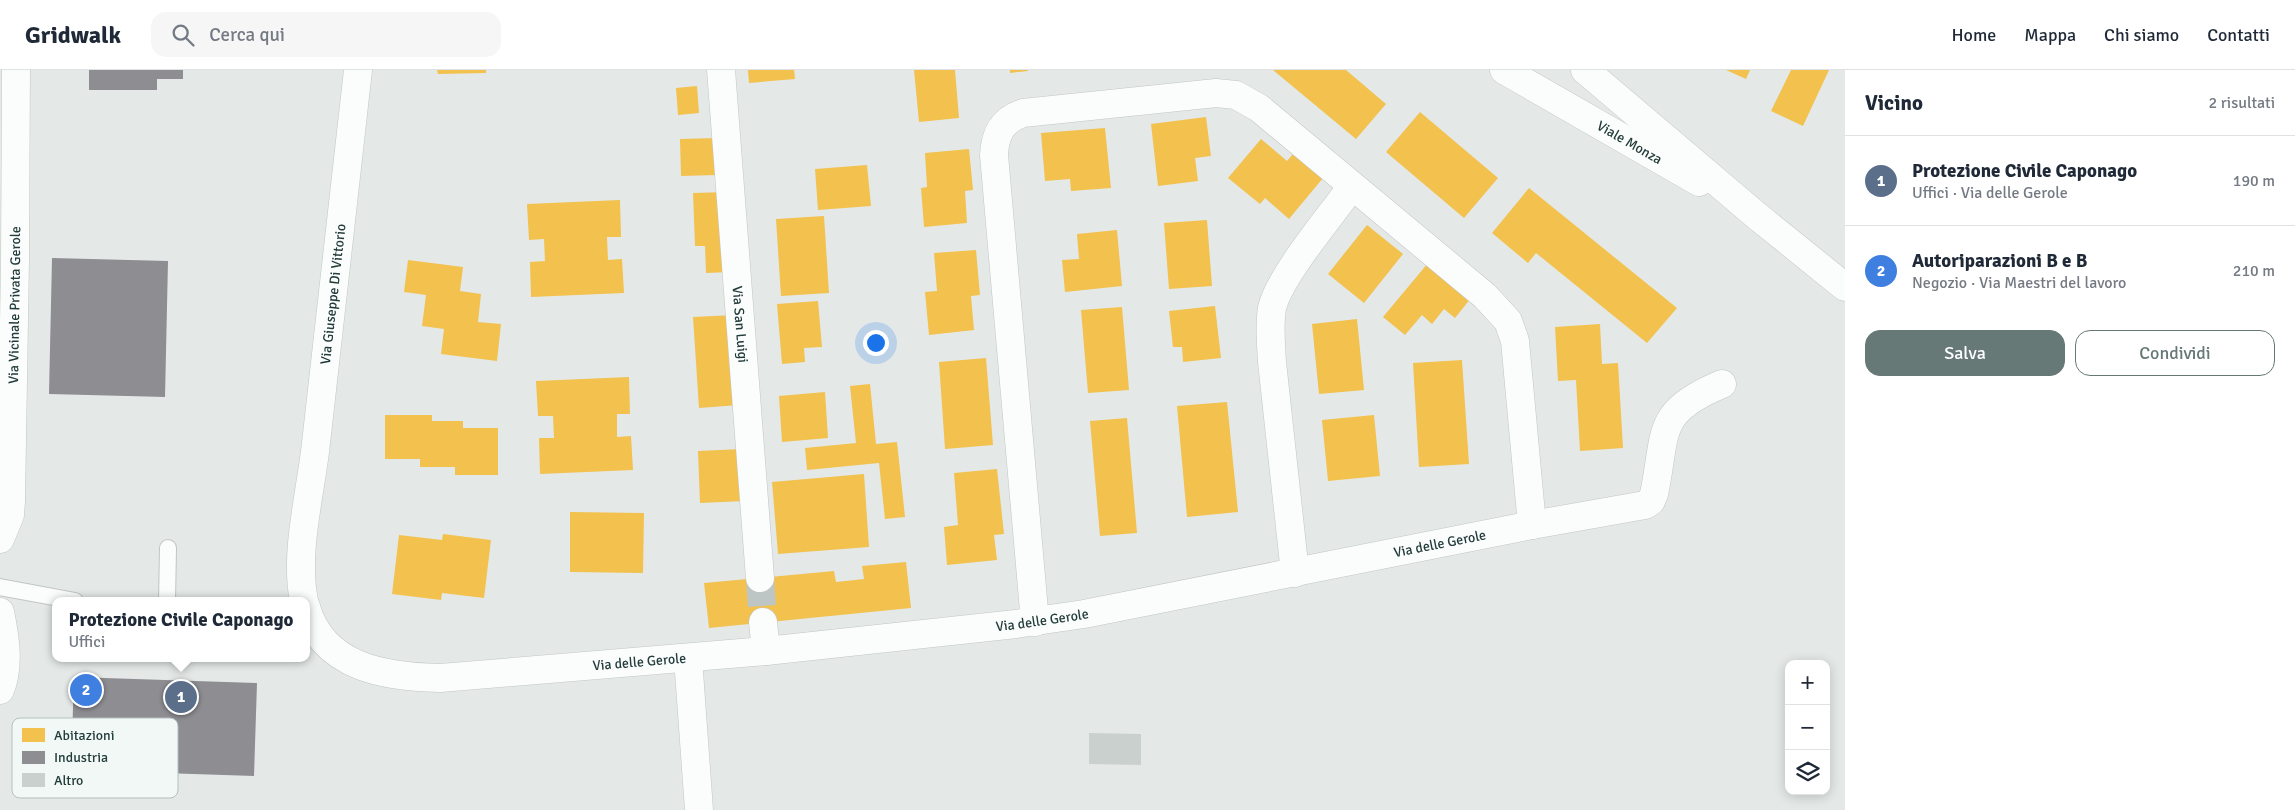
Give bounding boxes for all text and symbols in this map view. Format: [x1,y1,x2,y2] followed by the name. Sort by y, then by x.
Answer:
[151,12,501,57] search box
[25,20,121,50] text: Gridwalk
[169,21,197,49] icon: search
[209,23,285,47] text: Cerca qui
[1951,24,1996,46] text: Home
[2024,24,2076,46] text: Mappa
[2104,24,2179,46] text: Chi siamo
[2207,24,2270,46] text: Contatti
[1865,90,1923,116] text: Vicino
[2209,93,2275,113] text: 2 risultati
[1594,117,1665,168] street label: Viale Monza
[1912,159,2137,183] text: Protezione Civile Caponago
[1877,171,1885,191] text: 1
[2233,171,2275,191] text: 190 m
[1912,183,2068,203] text: Uffici · Via delle Gerole
[317,223,350,365] street label: Via Giuseppe Di Vittorio
[5,226,24,384] street label: Via Vicinale Privata Gerole
[1912,249,2087,273] text: Autoriparazioni B e B
[1877,261,1885,281] text: 2
[2233,261,2275,281] text: 210 m
[1912,273,2126,293] text: Negozio · Via Maestri del lavoro
[729,285,751,363] street label: Via San Luigi
[863,330,889,356] your location
[1865,330,2065,376] button: Salva
[2075,330,2275,376] button: Condividi
[1392,526,1487,561] street label: Via delle Gerole
[52,597,310,662] popup
[995,605,1090,635] street label: Via delle Gerole
[68,608,294,632] text: Protezione Civile Caponago
[68,632,105,652] text: Uffici
[592,650,687,674] street label: Via delle Gerole
[1785,660,1830,795] map controls
[1785,660,1830,705] button: +
[70,671,102,709] pin: 2
[165,678,197,716] pin: 1
[1785,705,1830,750] button: −
[12,718,178,798] legend
[54,727,114,744] text: Abitazioni
[54,749,108,766] text: Industria
[1785,750,1830,795] button: layers
[54,772,83,789] text: Altro

